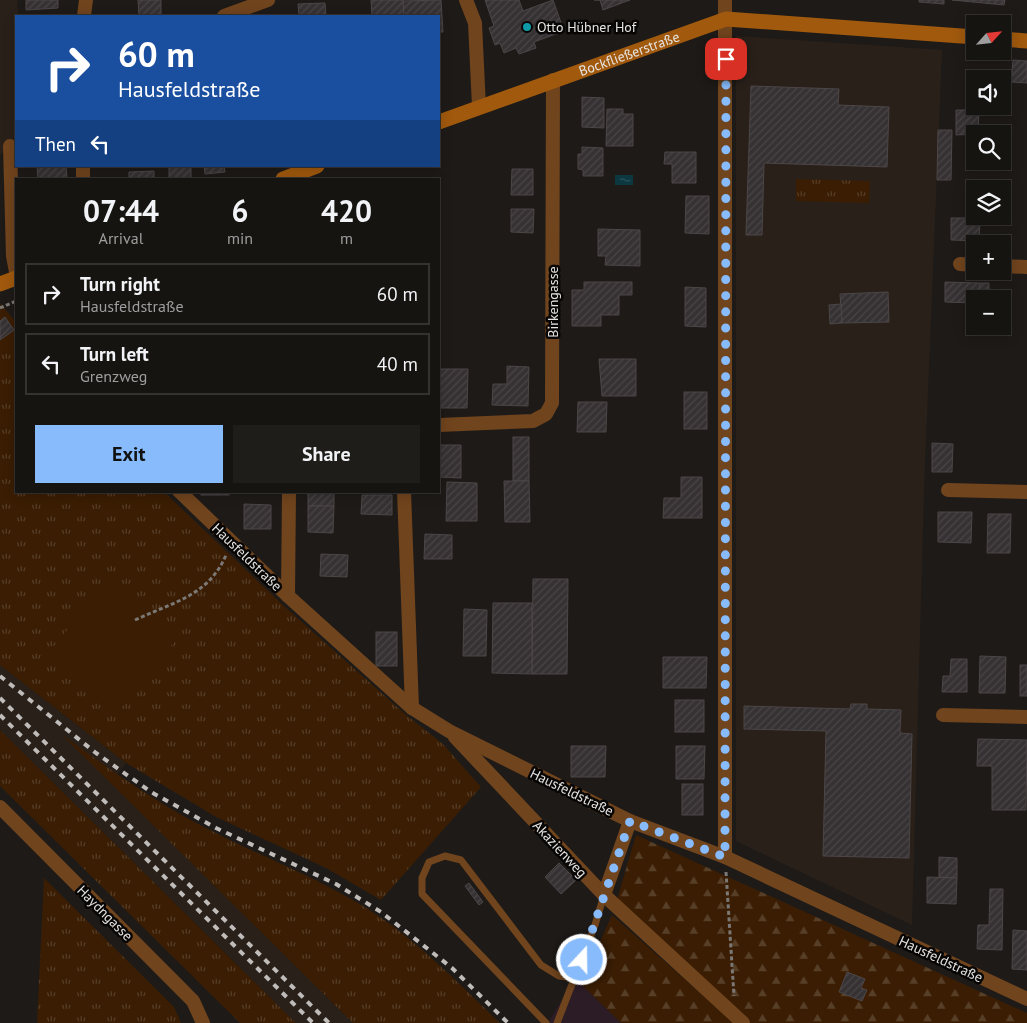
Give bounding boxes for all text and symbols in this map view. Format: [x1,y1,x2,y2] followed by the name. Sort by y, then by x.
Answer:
[966,15,1011,60] north arrow
[966,15,1011,335] map controls
[537,18,637,36] place label: Otto Hübner Hof
[521,21,533,33] marker: Otto Hübner Hof
[576,27,682,80] street label: Bockfließerstraße
[118,31,195,77] text: 60 m
[35,35,100,100] icon: right
[705,38,747,80] pin
[712,45,740,73] icon: arrive
[966,70,1011,115] button: sound
[118,75,260,103] text: Hausfeldstraße
[966,125,1011,170] button: search
[86,130,114,158] icon: left
[35,132,76,156] text: Then
[966,180,1011,225] button: layers
[83,191,159,230] text: 07:44
[232,191,249,230] text: 6
[321,191,372,230] text: 420
[99,228,143,248] text: Arrival
[227,228,253,248] text: min
[340,228,353,248] text: m
[966,235,1011,280] button: +
[544,266,562,338] street label: Birkengasse
[80,272,160,296] text: Turn right
[37,280,65,308] icon: right
[377,282,418,306] text: 60 m
[966,290,1011,335] button: −
[80,296,184,316] text: Hausfeldstraße
[80,342,149,366] text: Turn left
[37,350,65,378] icon: left
[377,352,418,376] text: 40 m
[80,366,147,386] text: Grenzweg
[35,425,223,483] button: Exit
[233,425,420,483] button: Share
[208,519,286,595] street label: Hausfeldstraße
[527,764,617,820] street label: Hausfeldstraße
[529,817,591,881] street label: Akazienweg
[73,881,137,945] street label: Haydngasse
[896,932,986,986] street label: Hausfeldstraße
[555,933,607,985] position arrow

